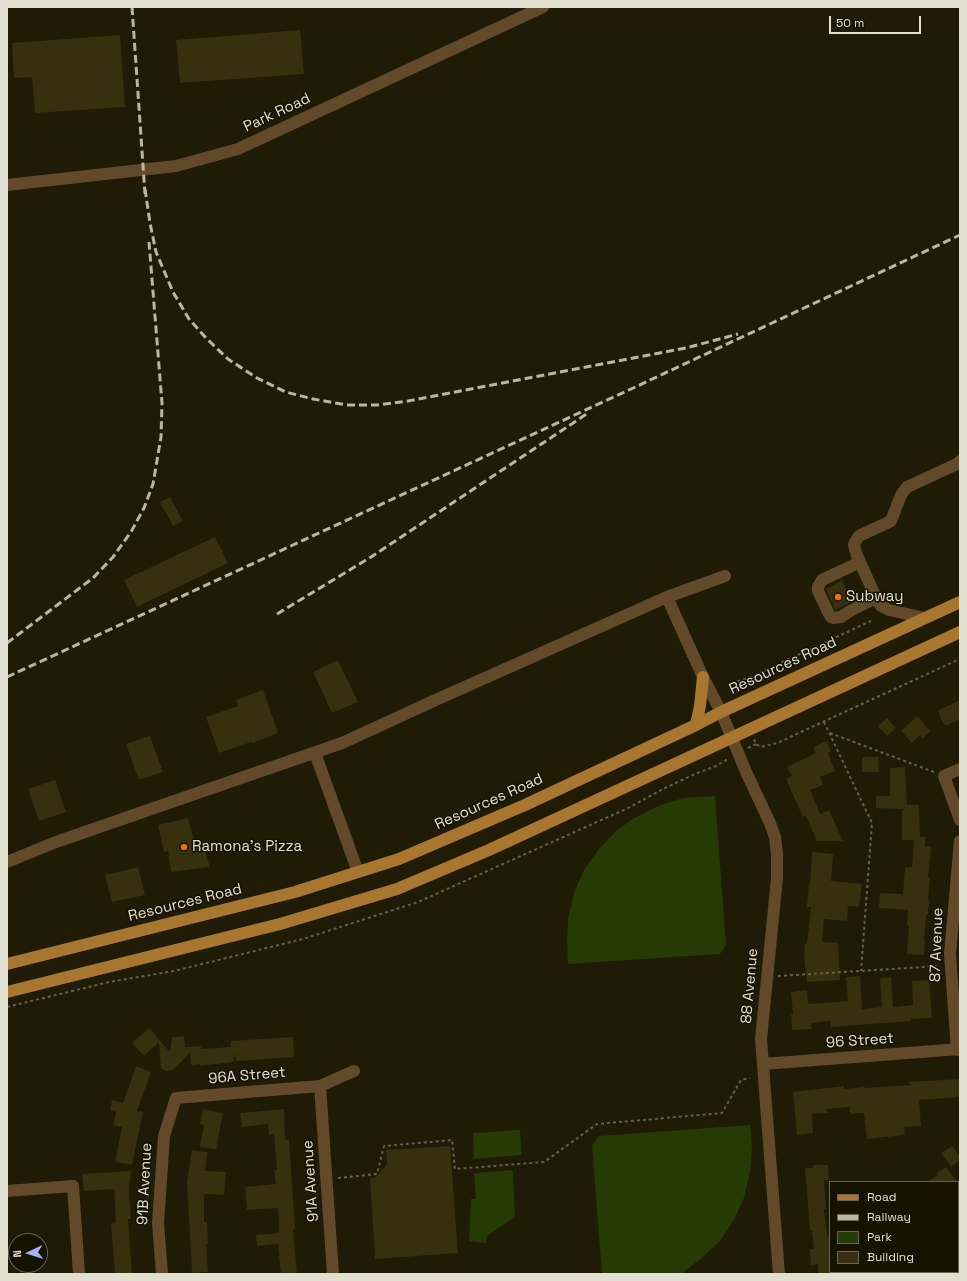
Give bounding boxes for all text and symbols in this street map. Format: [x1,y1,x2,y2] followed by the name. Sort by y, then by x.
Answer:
[831,8,923,34] scale bar
[836,15,864,31] text: 50 m
[241,90,313,136] street label: Park Road
[846,588,903,606] place label: Subway
[833,592,843,602] marker: Subway
[726,633,840,699] street label: Resources Road
[432,770,546,834] street label: Resources Road
[192,838,302,856] place label: Ramona's Pizza
[179,842,189,852] marker: Ramona's Pizza
[126,880,244,926] street label: Resources Road
[927,907,947,983] street label: 87 Avenue
[738,948,762,1024] street label: 88 Avenue
[825,1030,895,1052] street label: 96 Street
[208,1064,286,1088] street label: 96A Street
[299,1140,323,1222] street label: 91A Avenue
[134,1142,156,1226] street label: 91B Avenue
[829,1181,959,1273] legend
[867,1189,896,1205] text: Road
[867,1209,911,1225] text: Railway
[867,1229,892,1245] text: Park
[8,1233,48,1273] north arrow
[867,1249,914,1265] text: Building
[10,1250,24,1258] text: N

